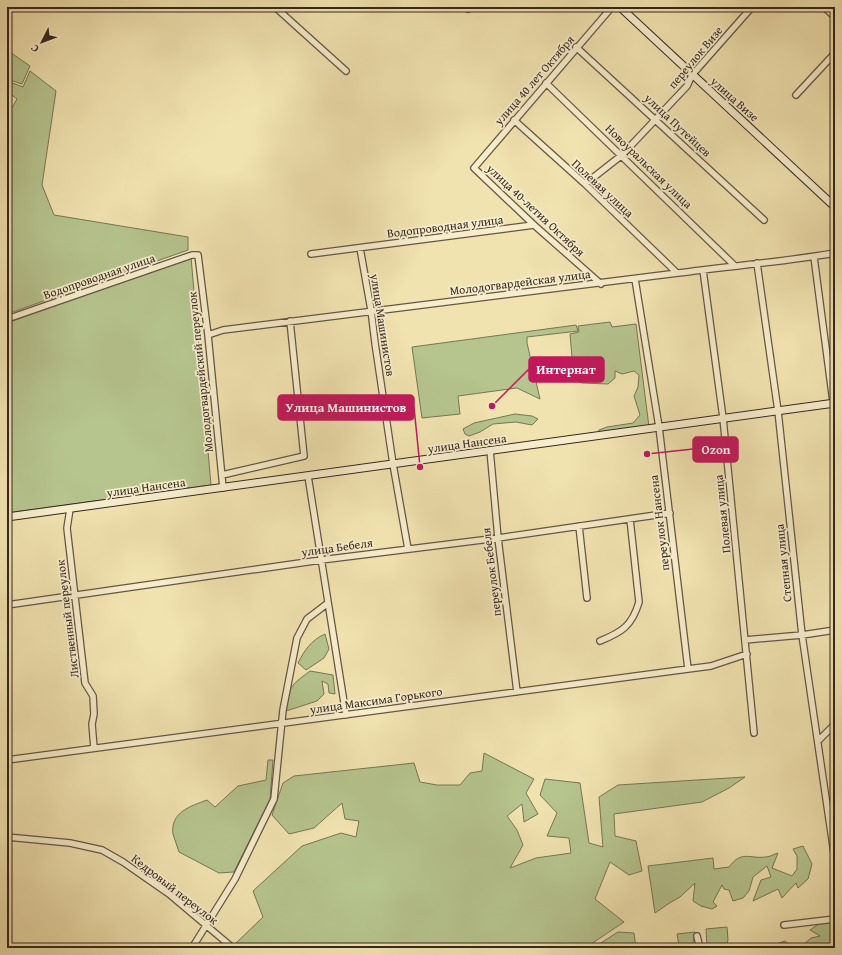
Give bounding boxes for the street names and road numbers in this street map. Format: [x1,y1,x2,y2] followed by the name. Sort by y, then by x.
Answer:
[664,22,727,92] street label: переулок Визе
[490,31,578,129] street label: улица 40 лет Октября
[706,72,763,126] street label: улица Визе
[640,89,715,161] street label: улица Путейцев
[602,120,696,212] street label: Новоуральская улица
[568,155,638,221] street label: Полевая улица
[482,159,589,260] street label: улица 40-летия Октября
[386,210,504,242] street label: Водопроводная улица
[41,249,157,303] street label: Водопроводная улица
[449,265,592,299] street label: Молодогвардейская улица
[366,272,400,378] street label: улица Машинистов
[183,290,217,453] street label: Молодогвардейский переулок
[426,429,508,457] street label: улица Нансена
[105,473,187,501] street label: улица Нансена
[645,474,673,572] street label: переулок Нансена
[709,474,735,554] street label: Полевая улица
[770,523,796,603] street label: Степная улица
[477,527,505,617] street label: переулок Бебеля
[299,534,374,561] street label: улица Бебеля
[51,558,83,679] street label: Лиственный переулок
[308,682,443,718] street label: улица Максима Горького
[128,850,222,929] street label: Кедровый переулок

